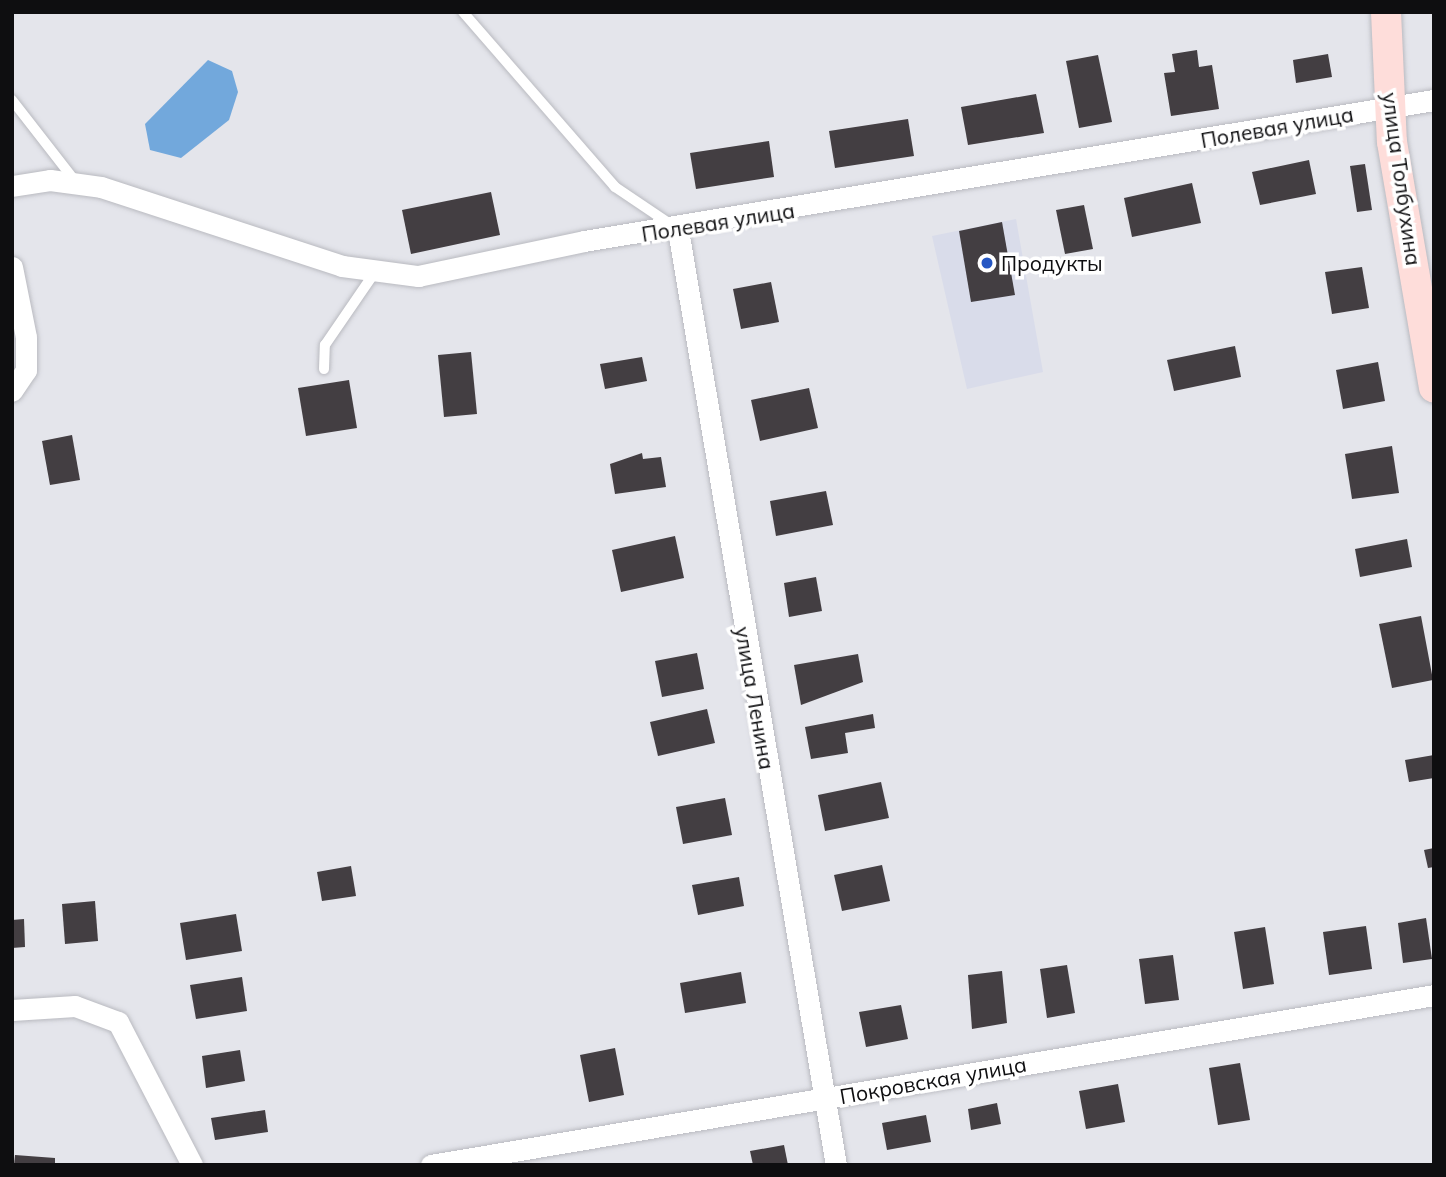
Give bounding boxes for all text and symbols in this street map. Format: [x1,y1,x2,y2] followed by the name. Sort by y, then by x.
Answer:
[1377,91,1427,267] street label: улица Толбухина
[1199,101,1355,153] street label: Полевая улица
[640,197,796,247] street label: Полевая улица
[1001,250,1103,276] place label: Продукты
[979,255,995,271] marker: Продукты
[730,625,780,771] street label: улица Ленина
[838,1051,1028,1109] street label: Покровская улица

